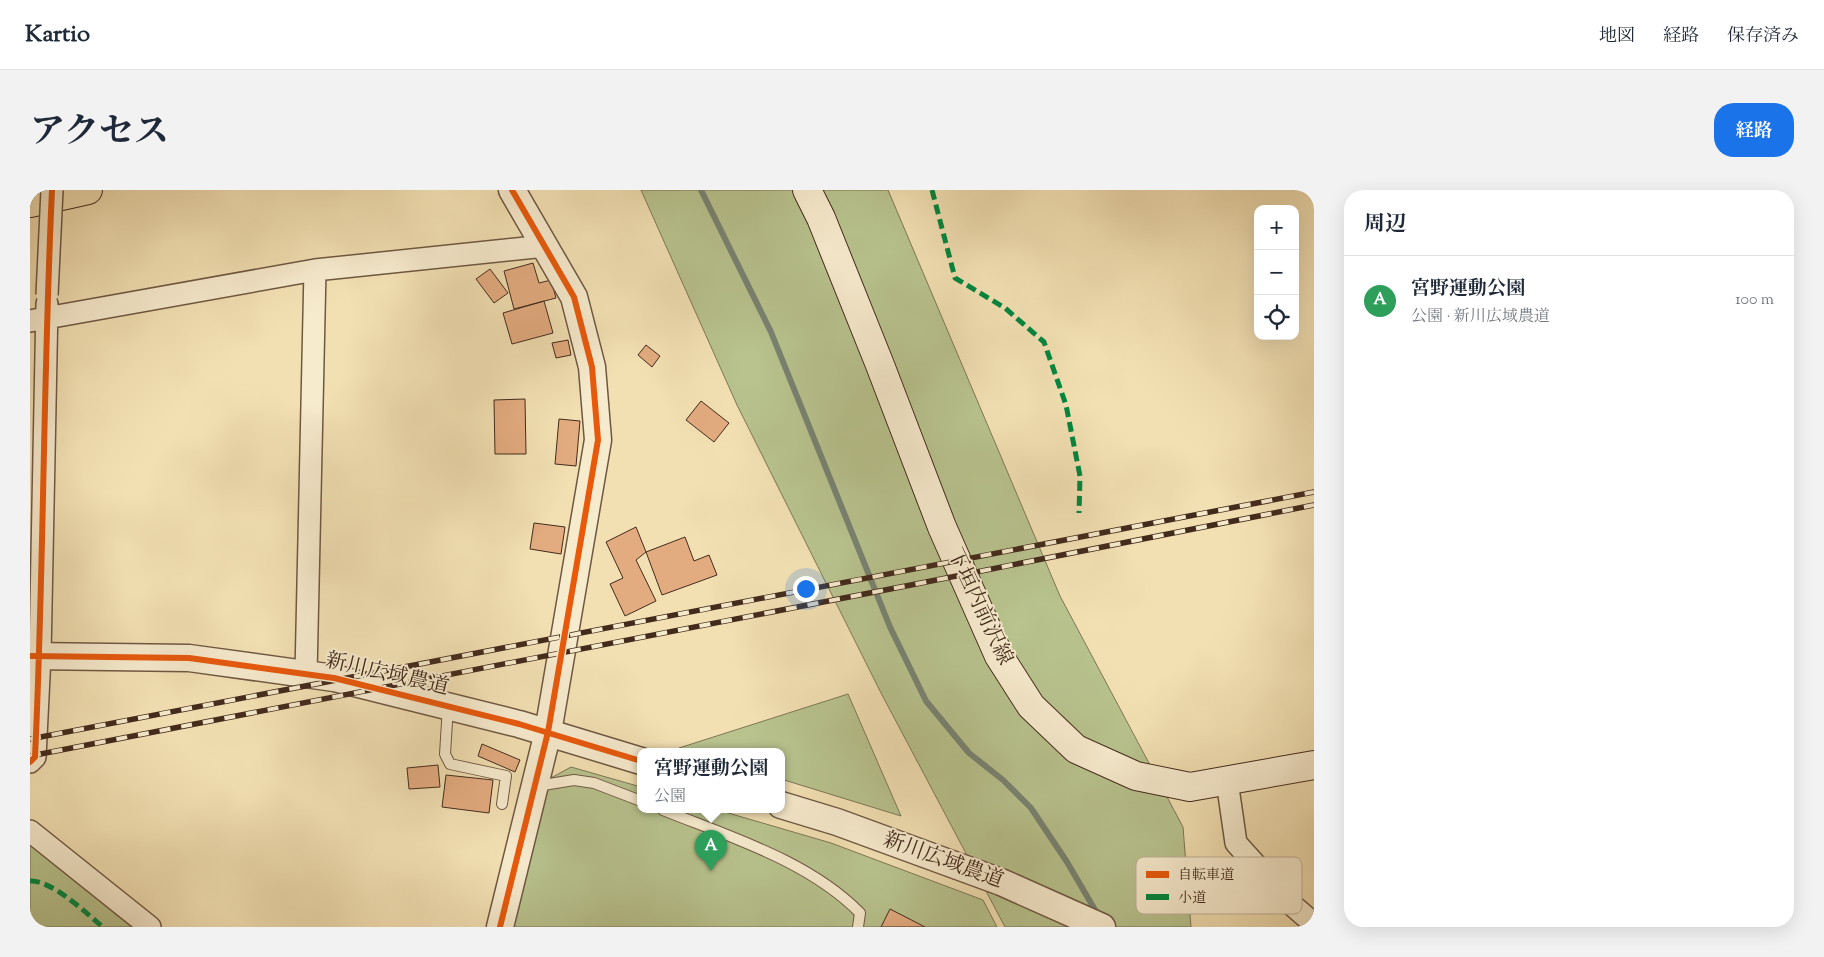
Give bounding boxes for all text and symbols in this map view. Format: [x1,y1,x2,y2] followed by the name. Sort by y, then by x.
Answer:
[25,18,90,52] text: Kartio
[1599,24,1635,50] text: 地図
[1663,24,1699,50] text: 経路
[1727,24,1799,50] text: 保存済み
[1714,103,1794,157] button: 経路
[30,108,169,159] text: アクセス
[1254,205,1299,340] map controls
[1254,205,1299,250] button: +
[1364,210,1406,240] text: 周辺
[1254,250,1299,295] button: −
[1411,276,1525,303] text: 宮野運動公園
[1374,289,1387,312] text: A
[1735,289,1774,312] text: 100 m
[1254,295,1299,340] button: locate
[1411,306,1550,329] text: 公園 · 新川広域農道
[939,544,1019,670] street label: 下垣内前沢線
[793,576,819,602] your location
[322,646,452,704] street label: 新川広域農道
[637,748,785,813] popup
[654,756,768,783] text: 宮野運動公園
[654,786,686,809] text: 公園
[879,825,1007,897] street label: 新川広域農道
[695,830,727,871] pin: A
[1136,857,1302,914] legend
[1178,866,1234,886] text: 自転車道
[1178,889,1206,909] text: 小道

